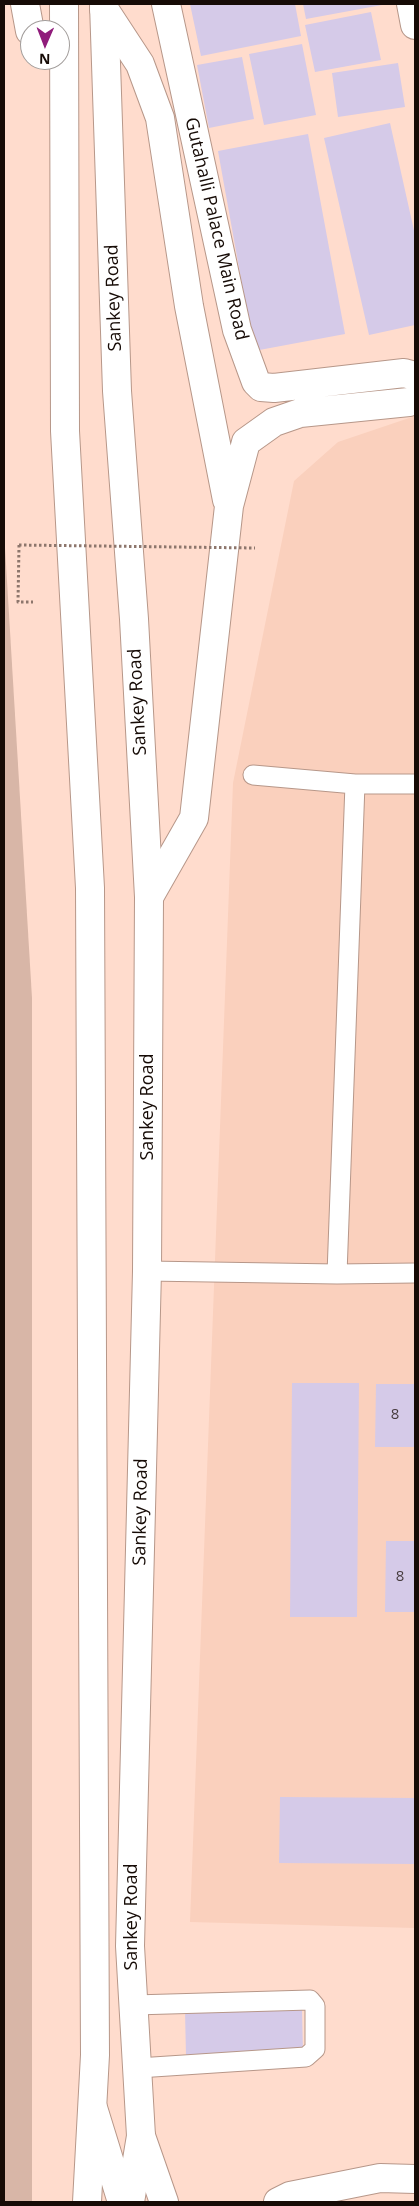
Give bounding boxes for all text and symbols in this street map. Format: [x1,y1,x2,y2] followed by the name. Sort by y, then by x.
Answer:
[20,20,70,70] north arrow
[39,50,51,69] text: N
[180,115,252,343] street label: Gutahalli Palace Main Road
[101,244,127,352] street label: Sankey Road
[124,648,152,756] street label: Sankey Road
[137,1053,159,1161] street label: Sankey Road
[391,1406,399,1424] house number: 8
[129,1458,153,1566] street label: Sankey Road
[396,1568,404,1586] house number: 8
[121,1863,143,1971] street label: Sankey Road

